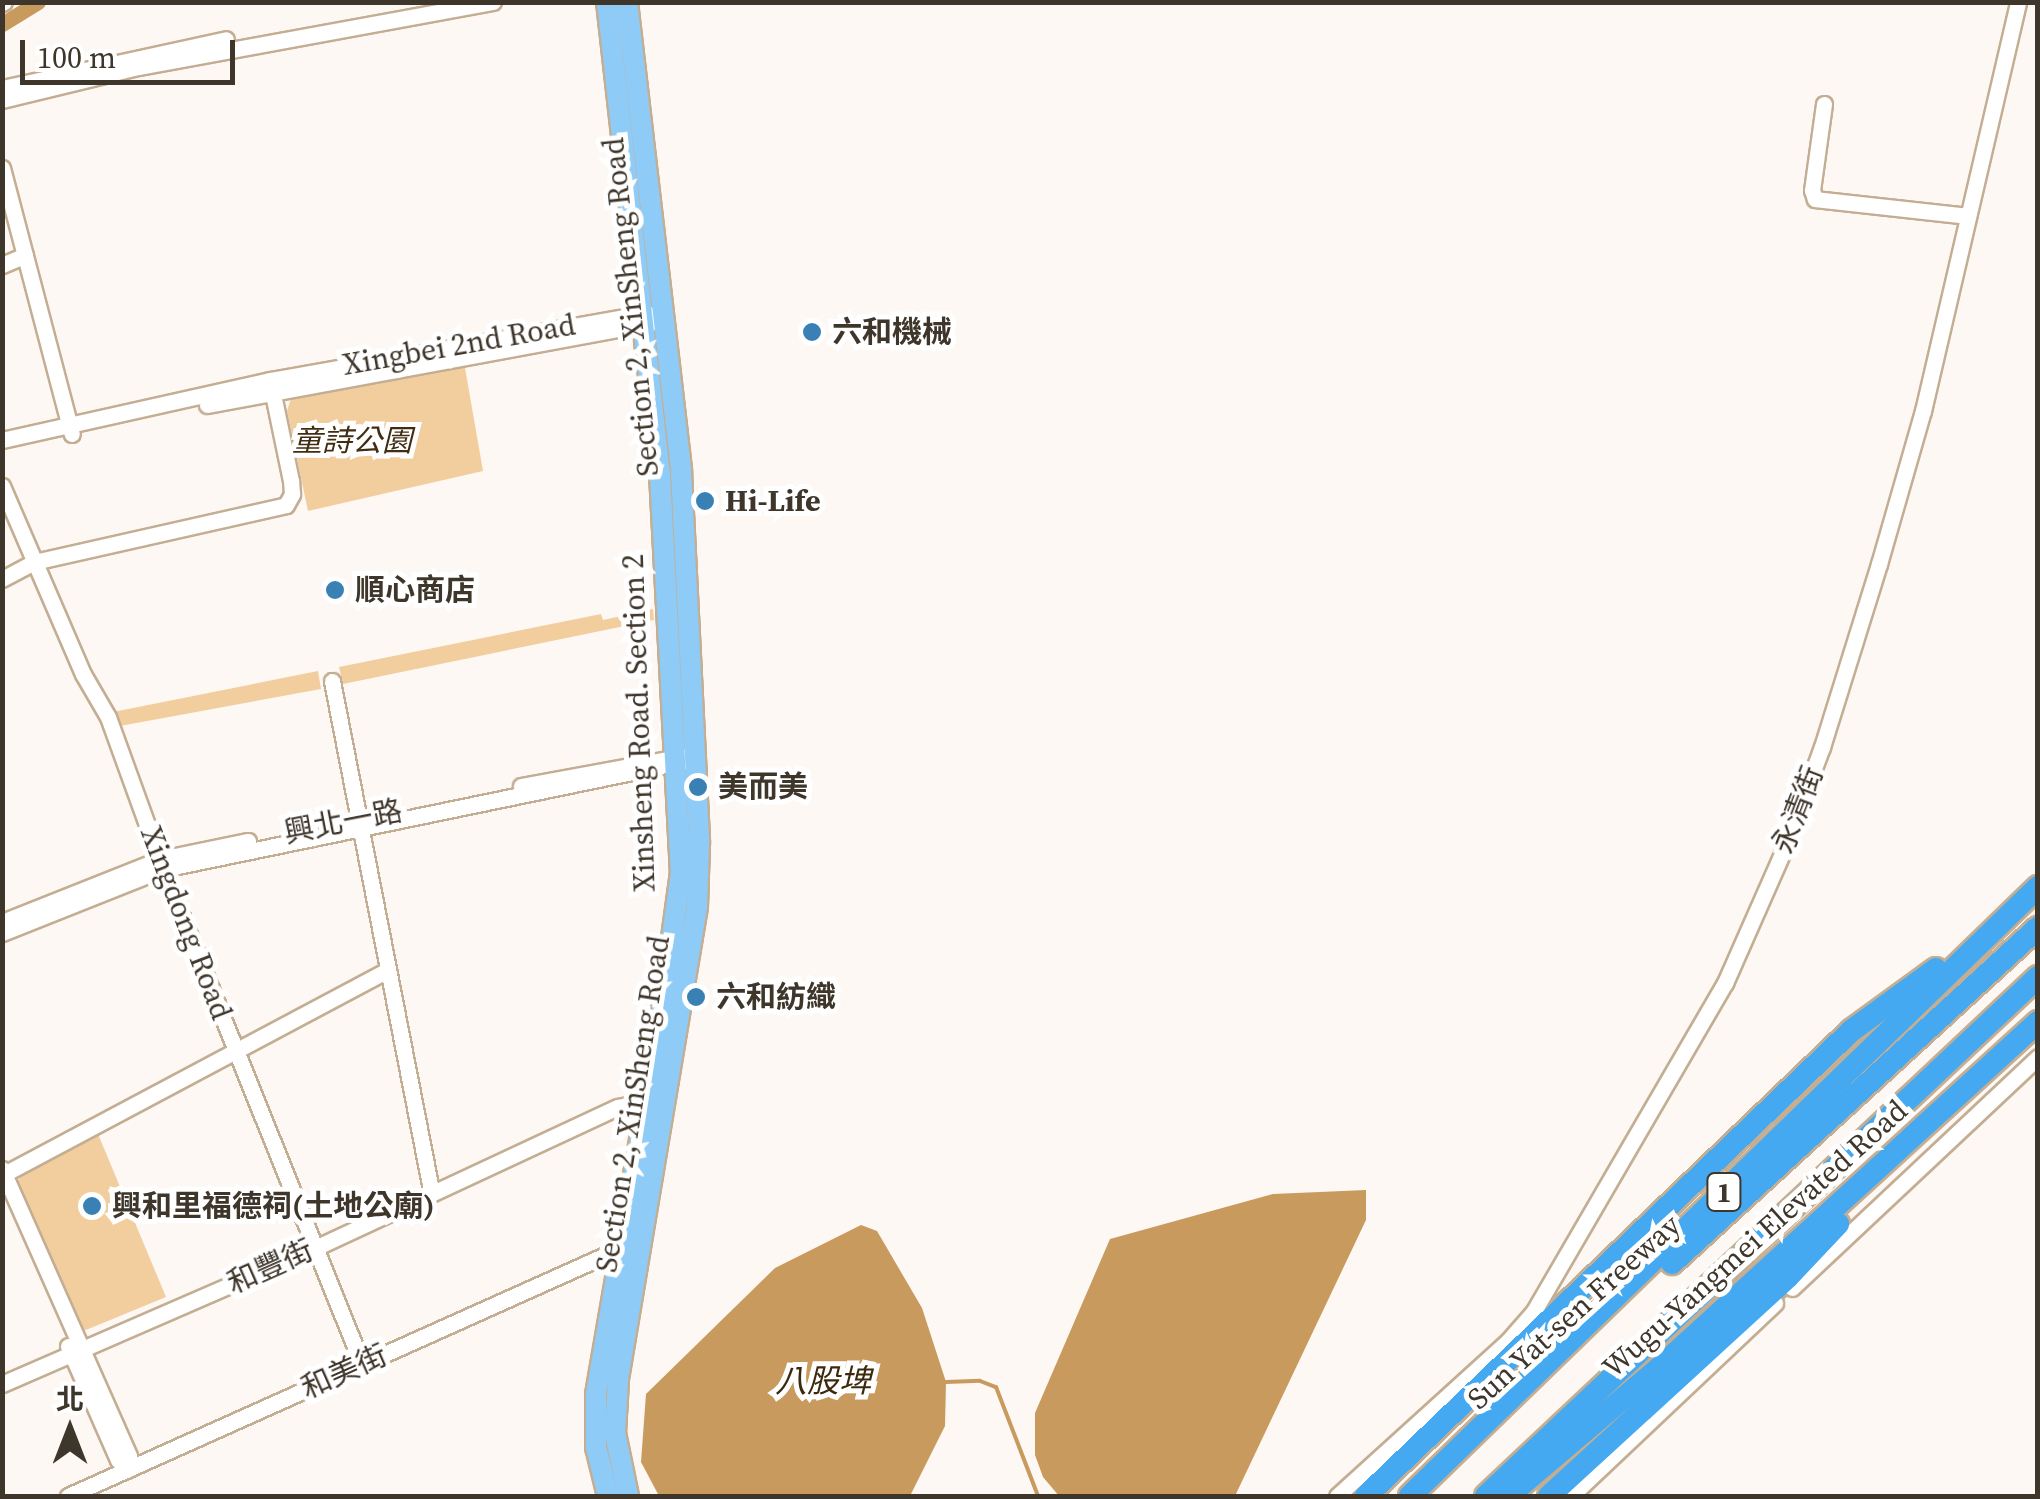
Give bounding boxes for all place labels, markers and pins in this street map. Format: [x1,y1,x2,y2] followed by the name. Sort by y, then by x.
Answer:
[832,314,952,350] place label: 六和機械
[801,321,823,343] marker: 六和機械
[725,483,821,519] place label: Hi-Life
[694,490,716,512] marker: Hi-Life
[355,572,475,608] place label: 順心商店
[324,579,346,601] marker: 順心商店
[718,769,808,805] place label: 美而美
[687,776,709,798] marker: 美而美
[716,979,836,1015] place label: 六和紡織
[685,986,707,1008] marker: 六和紡織
[112,1188,435,1224] place label: 興和里福德祠(土地公廟)
[81,1195,103,1217] marker: 興和里福德祠(土地公廟)

